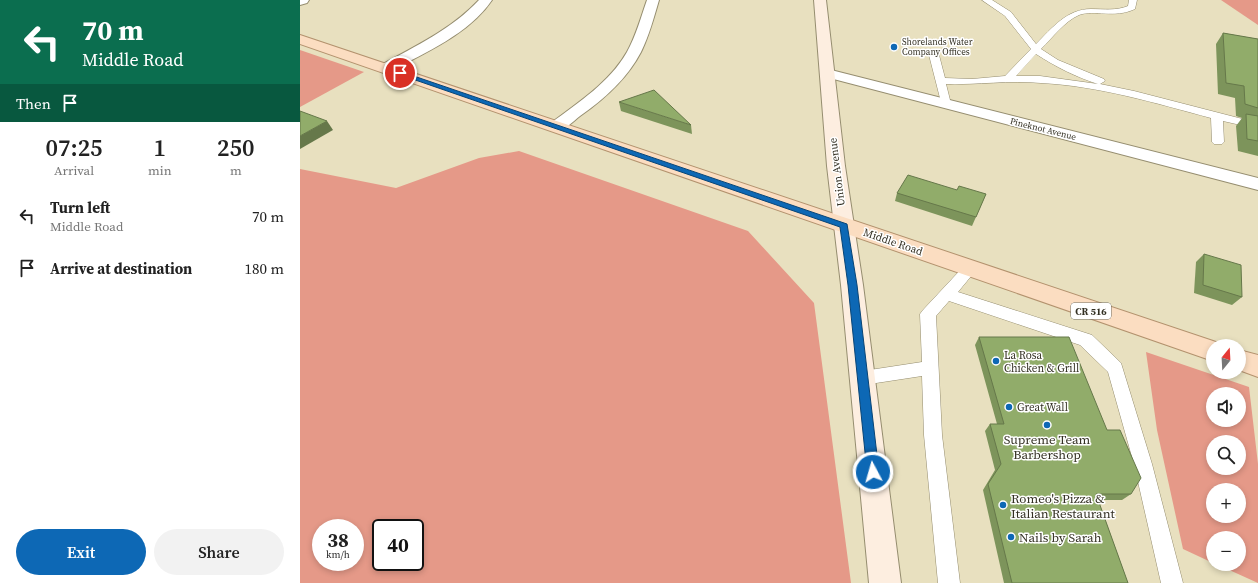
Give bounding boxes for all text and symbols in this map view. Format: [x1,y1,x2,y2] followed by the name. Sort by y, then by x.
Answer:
[82,11,144,49] text: 70 m
[16,16,68,68] icon: left
[902,36,973,58] place label: Shorelands Water Company Offices
[889,42,899,52] marker: Shorelands Water Company Offices
[82,47,184,72] text: Middle Road
[383,56,417,90] pin
[389,62,411,84] icon: arrive
[59,92,81,114] icon: arrive
[16,93,51,114] text: Then
[1009,115,1078,143] street label: Pineknot Avenue
[45,131,103,164] text: 07:25
[154,131,166,164] text: 1
[217,131,255,164] text: 250
[825,136,849,207] street label: Union Avenue
[54,162,94,179] text: Arrival
[148,162,172,179] text: min
[230,162,242,179] text: m
[50,197,110,218] text: Turn left
[16,205,38,227] icon: left
[252,206,284,227] text: 70 m
[50,218,123,235] text: Middle Road
[861,225,925,259] street label: Middle Road
[16,257,38,279] icon: arrive
[50,258,192,279] text: Arrive at destination
[244,258,284,279] text: 180 m
[1071,303,1111,319] road number: CR 516
[1206,339,1246,379] north arrow
[1206,339,1246,571] map controls
[1004,348,1079,376] place label: La Rosa Chicken & Grill
[991,356,1001,366] marker: La Rosa Chicken & Grill
[1206,387,1246,427] button: sound
[1017,400,1068,415] place label: Great Wall
[1004,402,1014,412] marker: Great Wall
[1042,420,1052,430] marker: Supreme Team Barbershop
[1004,431,1090,463] place label: Supreme Team Barbershop
[1206,435,1246,475] button: search
[852,451,894,493] position arrow
[1206,483,1246,523] button: +
[1011,490,1115,522] place label: Romeo's Pizza & Italian Restaurant
[998,500,1008,510] marker: Romeo's Pizza & Italian Restaurant
[372,519,424,571] speed limit sign: 40
[327,526,349,554] text: 38
[16,529,146,575] button: Exit
[154,529,284,575] button: Share
[1019,529,1102,546] place label: Nails by Sarah
[1206,531,1246,571] button: −
[1006,532,1016,542] marker: Nails by Sarah
[326,548,350,561] text: km/h

